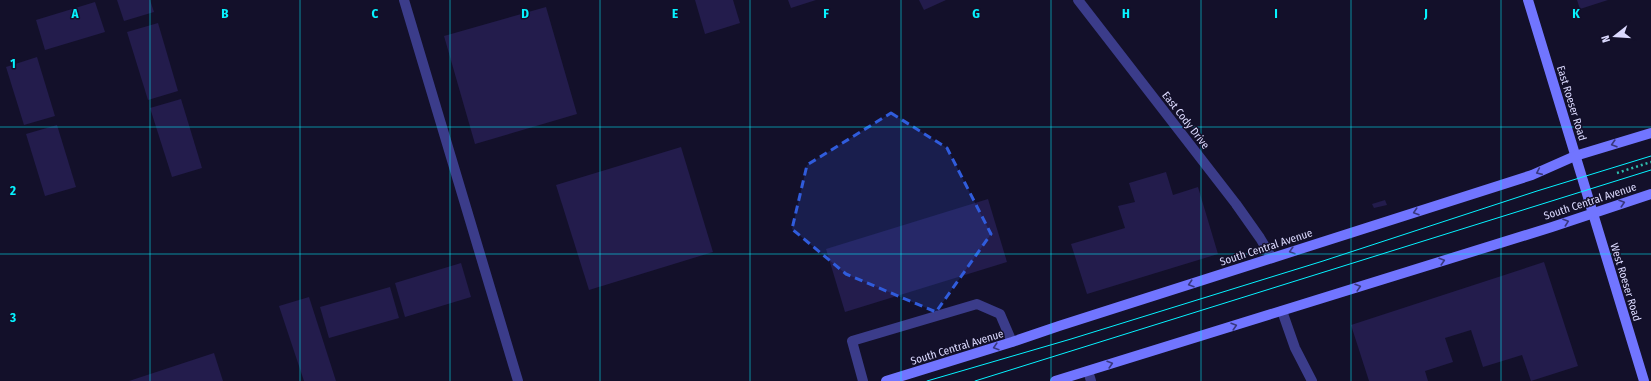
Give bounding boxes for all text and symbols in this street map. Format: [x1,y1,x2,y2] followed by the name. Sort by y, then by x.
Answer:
[70,6,79,21] text: A
[221,6,229,21] text: B
[372,6,379,21] text: C
[521,6,529,21] text: D
[672,6,678,21] text: E
[823,6,829,21] text: F
[972,6,980,21] text: G
[1122,6,1130,21] text: H
[1274,6,1278,21] text: I
[1423,6,1428,21] text: J
[1572,6,1580,21] text: K
[1595,16,1635,56] north arrow
[1599,34,1613,44] text: N
[10,56,16,71] text: 1
[1554,64,1589,142] street label: East Roeser Road
[1159,89,1212,152] street label: East Cody Drive
[1610,139,1617,148] one-way arrow
[1536,167,1544,175] one-way arrow
[1542,180,1638,223] street label: South Central Avenue
[9,183,16,198] text: 2
[1618,199,1625,208] one-way arrow
[1413,207,1420,216] one-way arrow
[1563,218,1570,226] one-way arrow
[1218,226,1314,269] street label: South Central Avenue
[1607,242,1644,323] street label: West Roeser Road
[1289,246,1296,255] one-way arrow
[1439,257,1446,266] one-way arrow
[1188,279,1195,287] one-way arrow
[1355,283,1362,292] one-way arrow
[9,310,16,325] text: 3
[1230,322,1237,331] one-way arrow
[909,327,1005,368] street label: South Central Avenue
[992,342,999,351] one-way arrow
[1106,360,1113,369] one-way arrow

